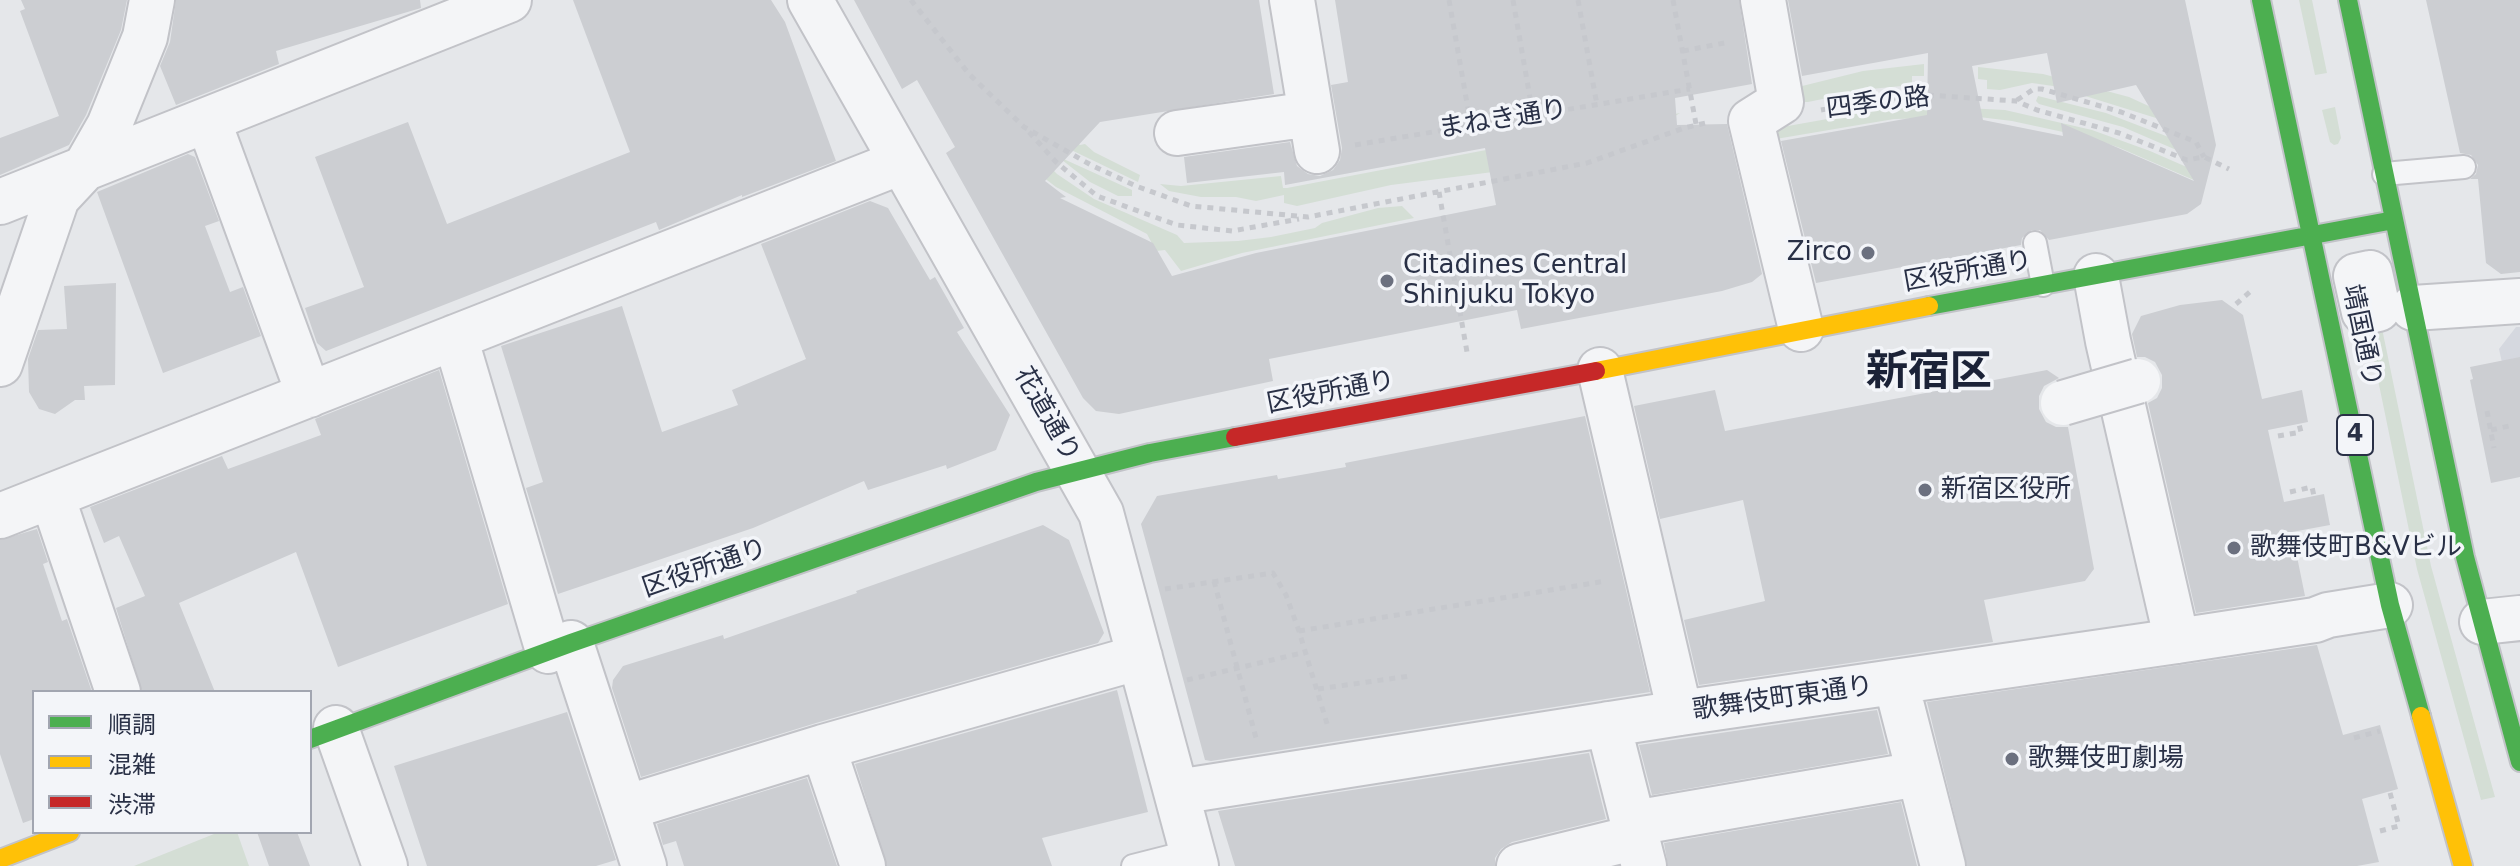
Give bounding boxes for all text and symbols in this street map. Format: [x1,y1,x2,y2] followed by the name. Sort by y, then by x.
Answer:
[1824,82,1932,126] street label: 四季の路
[1436,94,1570,146] street label: まねき通り
[1787,237,1852,269] place label: Zirco
[1859,244,1877,262] marker: Zirco
[1901,245,2035,299] street label: 区役所通り
[1403,250,1627,312] place label: Citadines Central Shinjuku Tokyo
[1378,272,1396,290] marker: Citadines Central Shinjuku Tokyo
[2335,282,2387,390] street label: 靖国通り
[1866,349,1992,399] district label: 新宿区
[1006,362,1086,468] street label: 花道通り
[1264,365,1398,421] street label: 区役所通り
[2337,415,2373,455] road number: 4
[1941,474,2071,506] place label: 新宿区役所
[1916,481,1934,499] marker: 新宿区役所
[2250,532,2462,564] place label: 歌舞伎町B&Vビル
[638,533,772,605] street label: 区役所通り
[2225,539,2243,557] marker: 歌舞伎町B&Vビル
[1691,671,1875,727] street label: 歌舞伎町東通り
[32,690,312,834] legend
[108,711,156,739] text: 順調
[2028,743,2184,775] place label: 歌舞伎町劇場
[2003,750,2021,768] marker: 歌舞伎町劇場
[108,751,156,779] text: 混雑
[108,791,156,819] text: 渋滞

